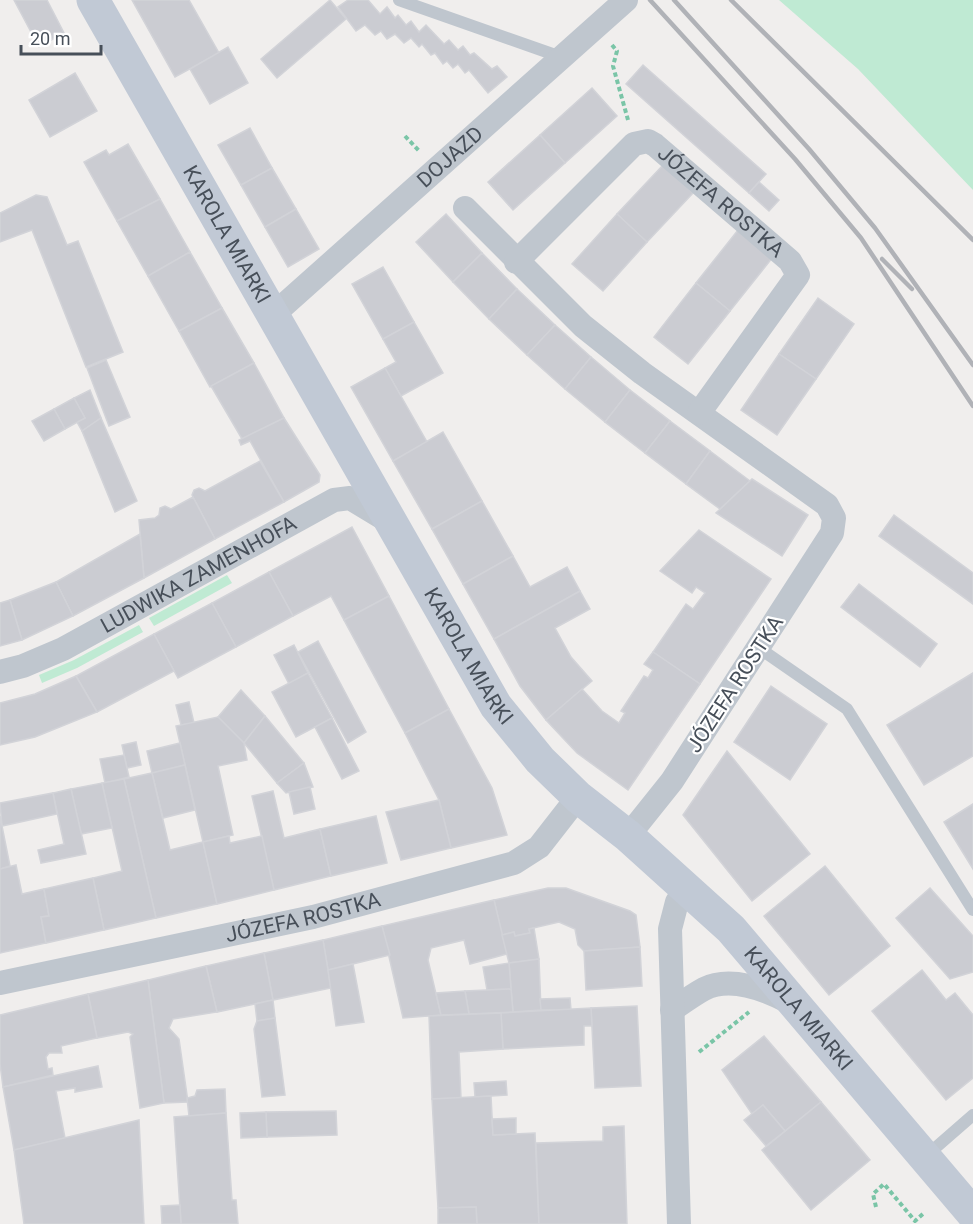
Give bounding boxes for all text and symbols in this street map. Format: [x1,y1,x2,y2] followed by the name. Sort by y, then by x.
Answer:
[21,18,100,56] scale bar
[30,28,70,49] text: 20 m
[412,121,488,192] street label: DOJAZD
[653,141,789,262] street label: JÓZEFA ROSTKA
[178,161,276,308] street label: KAROLA MIARKI
[97,511,301,638] street label: LUDWIKA ZAMENHOFA
[419,584,518,729] street label: KAROLA MIARKI
[682,611,788,757] street label: JÓZEFA ROSTKA
[223,887,383,947] street label: JÓZEFA ROSTKA
[739,942,858,1075] street label: KAROLA MIARKI

